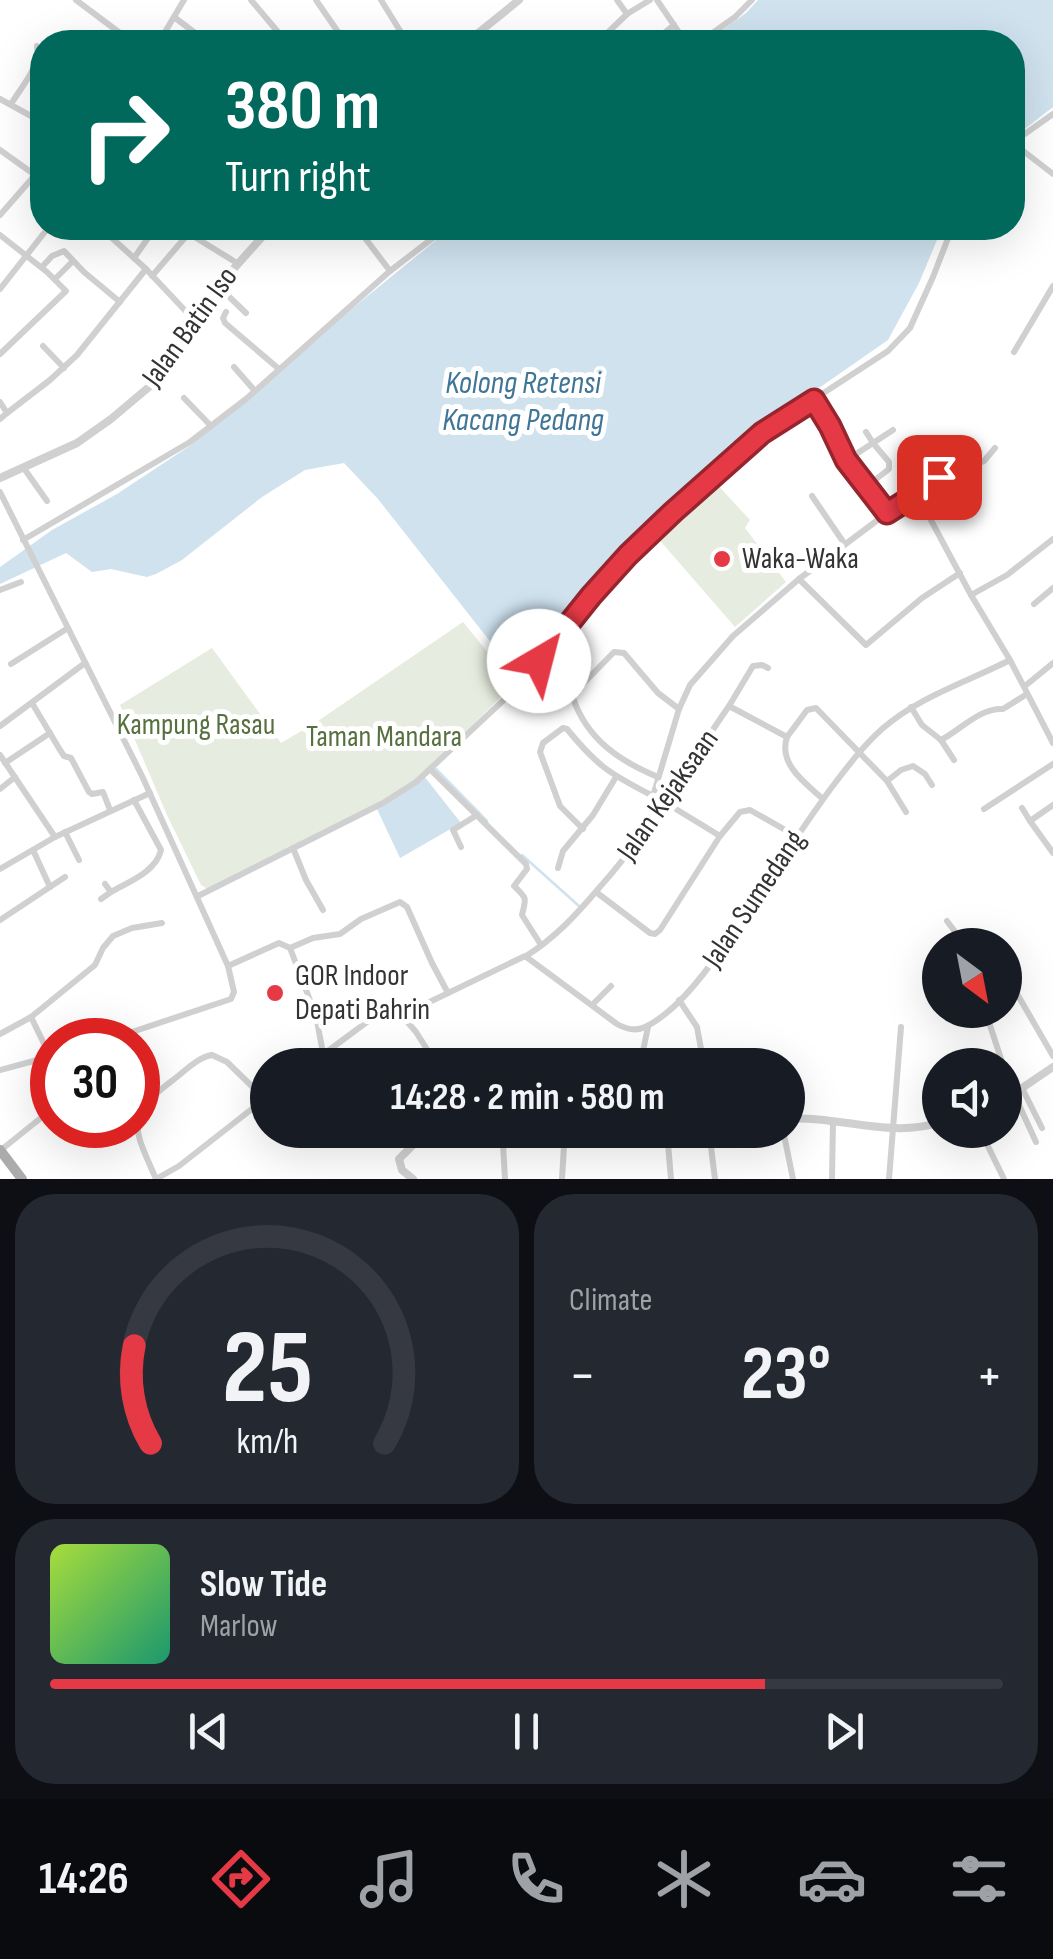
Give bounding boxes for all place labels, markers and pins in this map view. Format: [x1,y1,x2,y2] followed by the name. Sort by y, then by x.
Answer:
[897,435,982,520] pin
[742,541,859,577] place label: Waka-Waka
[711,548,733,570] marker: Waka-Waka
[295,958,430,1028] place label: GOR Indoor Depati Bahrin
[264,982,286,1004] marker: GOR Indoor Depati Bahrin

